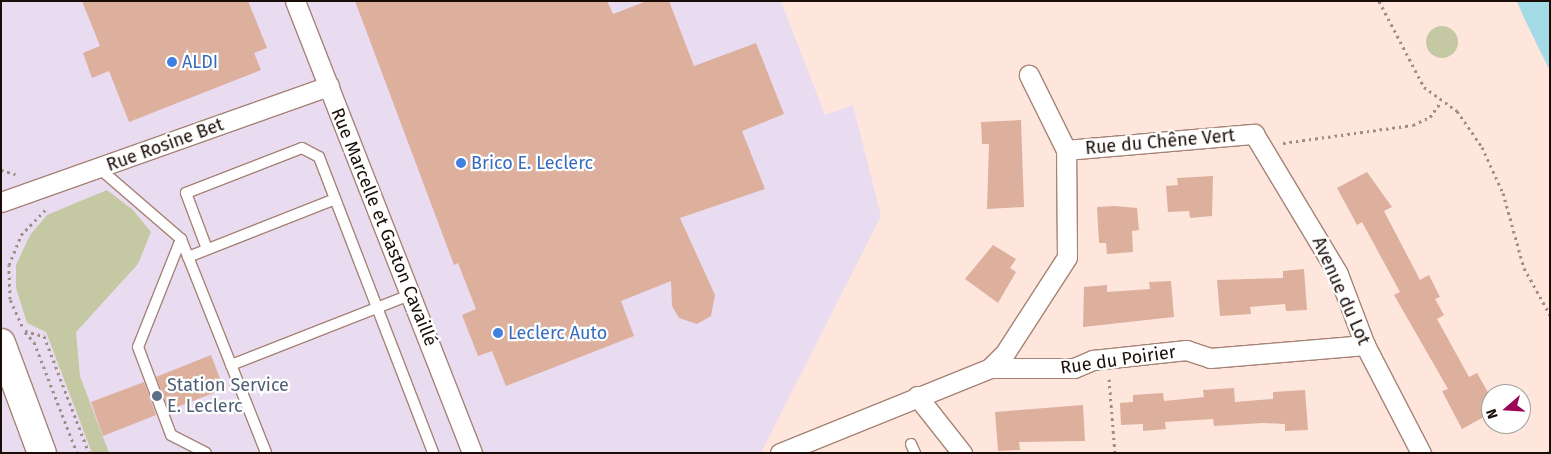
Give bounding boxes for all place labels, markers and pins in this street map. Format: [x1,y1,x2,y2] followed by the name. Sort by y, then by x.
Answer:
[182,51,218,73] place label: ALDI
[166,56,178,68] marker: ALDI
[471,152,593,174] place label: Brico E. Leclerc
[455,157,467,169] marker: Brico E. Leclerc
[508,322,607,344] place label: Leclerc Auto
[492,327,504,339] marker: Leclerc Auto
[167,375,289,418] place label: Station Service E. Leclerc
[151,390,163,402] marker: Station Service E. Leclerc

